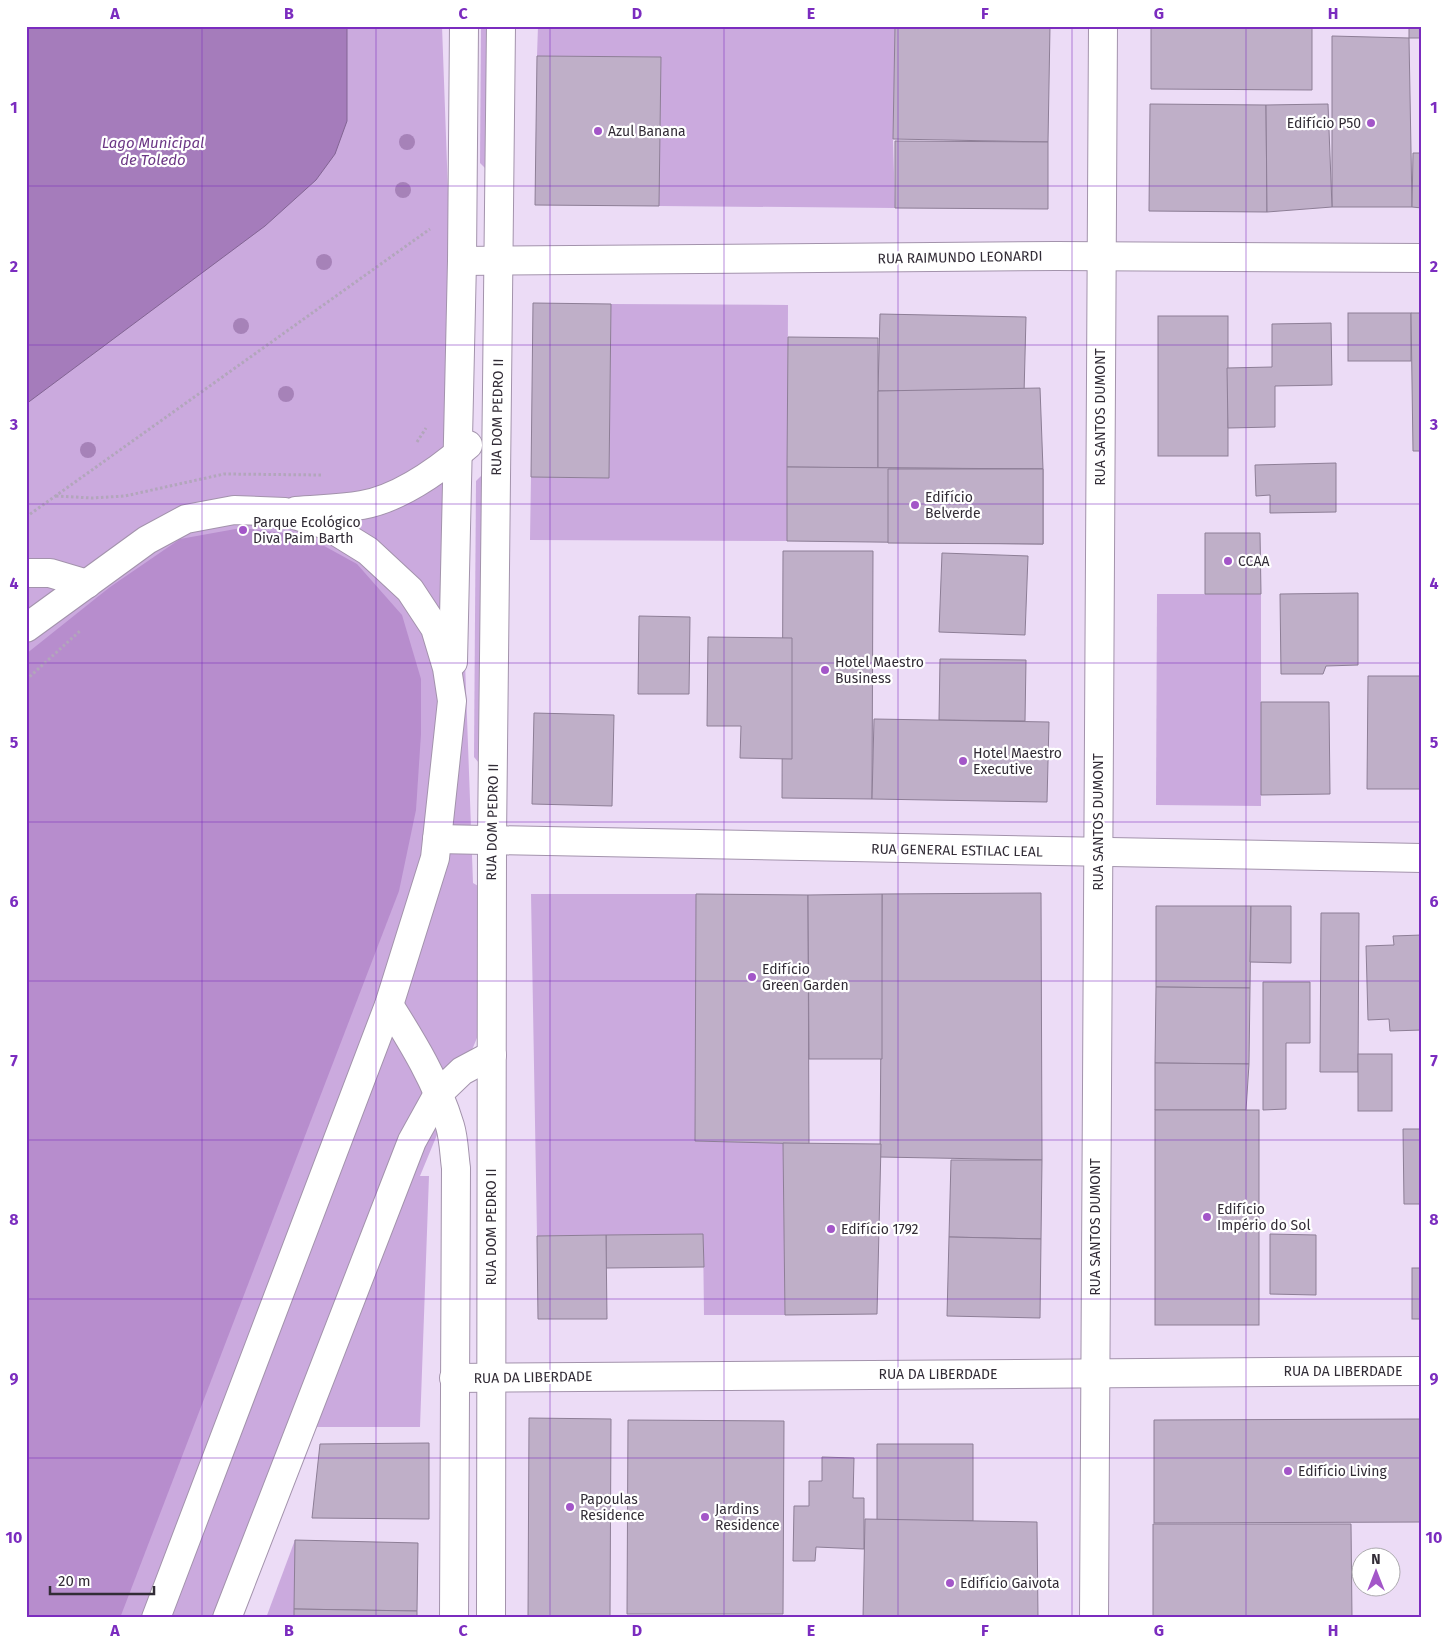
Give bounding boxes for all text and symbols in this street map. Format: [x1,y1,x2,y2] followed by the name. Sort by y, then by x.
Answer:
[109,4,120,23] text: A
[284,4,294,23] text: B
[458,4,468,23] text: C
[632,4,642,23] text: D
[807,4,815,23] text: E
[981,4,989,23] text: F
[1154,4,1164,23] text: G
[1328,4,1338,23] text: H
[10,98,18,117] text: 1
[1430,98,1438,117] text: 1
[1287,115,1361,132] place label: Edifício P50
[1365,117,1377,129] marker: Edifício P50
[608,123,686,140] place label: Azul Banana
[592,125,604,137] marker: Azul Banana
[102,134,204,169] water label: Lago Municipal de Toledo
[877,248,1043,267] street label: RUA RAIMUNDO LEONARDI
[10,257,18,276] text: 2
[1430,257,1438,276] text: 2
[1092,347,1109,486] street label: RUA SANTOS DUMONT
[488,358,507,476] street label: RUA DOM PEDRO II
[9,415,18,434] text: 3
[1429,415,1438,434] text: 3
[925,489,981,522] place label: Edifício Belverde
[909,499,921,511] marker: Edifício Belverde
[253,514,361,547] place label: Parque Ecológico Diva Paim Barth
[237,524,249,536] marker: Parque Ecológico Diva Paim Barth
[1238,553,1269,570] place label: CCAA
[1222,555,1234,567] marker: CCAA
[9,574,19,593] text: 4
[1429,574,1439,593] text: 4
[835,654,924,687] place label: Hotel Maestro Business
[819,664,831,676] marker: Hotel Maestro Business
[10,733,19,752] text: 5
[1430,733,1439,752] text: 5
[973,745,1062,778] place label: Hotel Maestro Executive
[1090,752,1107,891] street label: RUA SANTOS DUMONT
[957,755,969,767] marker: Hotel Maestro Executive
[483,763,502,881] street label: RUA DOM PEDRO II
[871,841,1043,860] street label: RUA GENERAL ESTILAC LEAL
[9,892,19,911] text: 6
[1429,892,1439,911] text: 6
[762,961,849,994] place label: Edifício Green Garden
[746,971,758,983] marker: Edifício Green Garden
[10,1051,18,1070] text: 7
[1430,1051,1438,1070] text: 7
[1087,1157,1104,1296] street label: RUA SANTOS DUMONT
[483,1168,500,1286] street label: RUA DOM PEDRO II
[1217,1201,1310,1234] place label: Edifício Império do Sol
[9,1210,19,1229] text: 8
[1429,1210,1439,1229] text: 8
[1201,1211,1213,1223] marker: Edifício Império do Sol
[841,1221,919,1238] place label: Edifício 1792
[825,1223,837,1235] marker: Edifício 1792
[1284,1363,1402,1380] street label: RUA DA LIBERDADE
[879,1366,997,1383] street label: RUA DA LIBERDADE
[473,1368,593,1387] street label: RUA DA LIBERDADE
[10,1369,19,1388] text: 9
[1430,1369,1439,1388] text: 9
[1298,1463,1387,1480] place label: Edifício Living
[1282,1465,1294,1477] marker: Edifício Living
[580,1491,645,1524] place label: Papoulas Residence
[564,1501,576,1513] marker: Papoulas Residence
[715,1501,780,1534] place label: Jardins Residence
[699,1511,711,1523] marker: Jardins Residence
[6,1528,22,1547] text: 10
[1426,1528,1442,1547] text: 10
[1350,1546,1400,1596] north arrow
[1371,1551,1381,1568] text: N
[50,1564,154,1596] scale bar
[58,1572,91,1590] text: 20 m
[960,1575,1060,1592] place label: Edifício Gaivota
[944,1577,956,1589] marker: Edifício Gaivota
[109,1621,120,1640] text: A
[284,1621,294,1640] text: B
[458,1621,468,1640] text: C
[632,1621,642,1640] text: D
[807,1621,815,1640] text: E
[981,1621,989,1640] text: F
[1154,1621,1164,1640] text: G
[1328,1621,1338,1640] text: H

